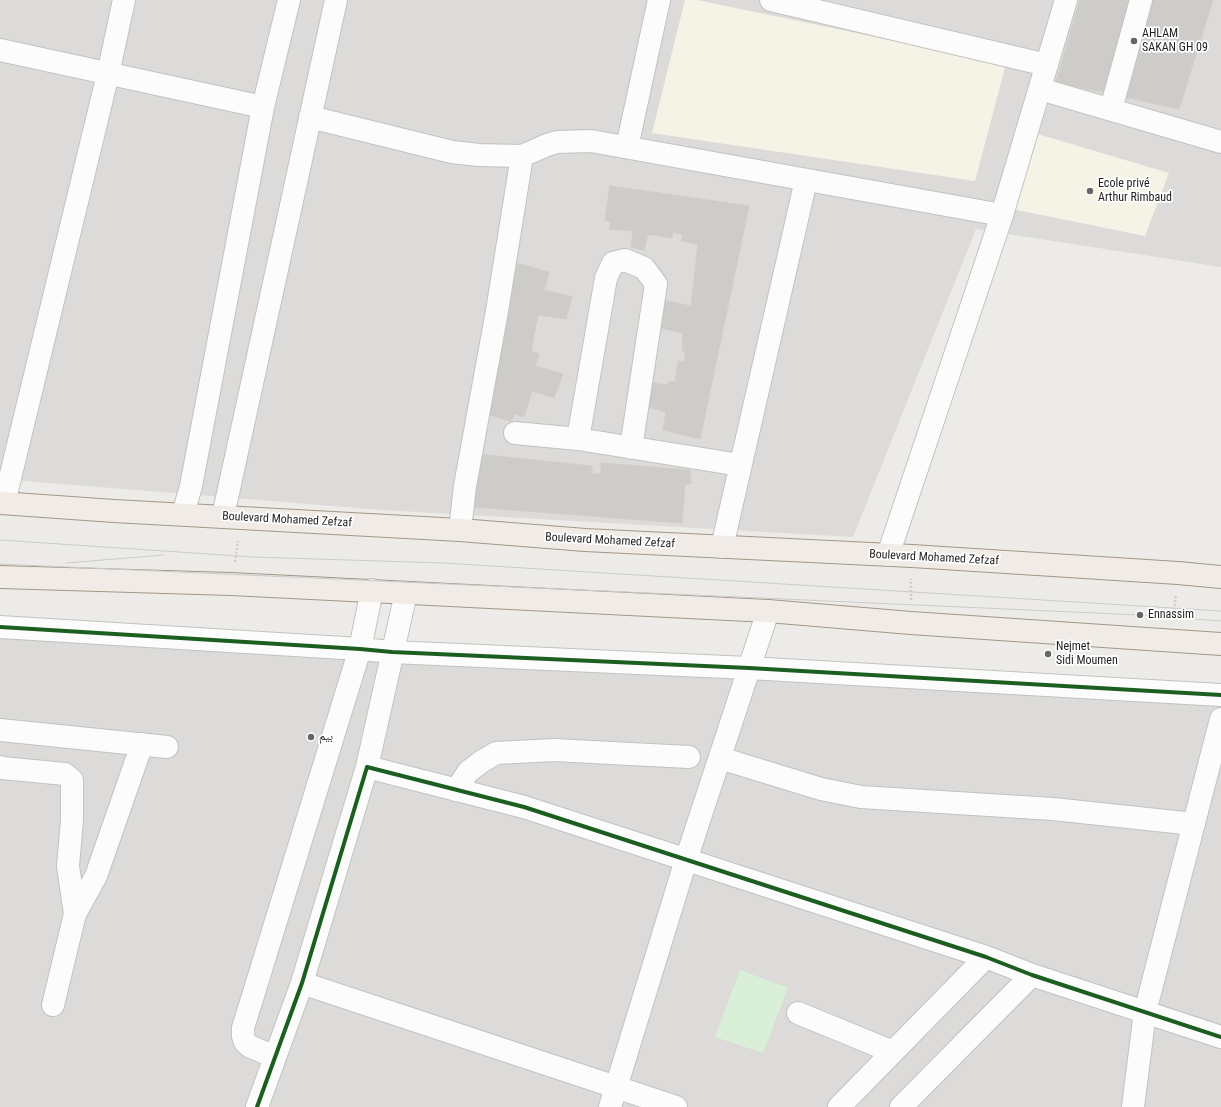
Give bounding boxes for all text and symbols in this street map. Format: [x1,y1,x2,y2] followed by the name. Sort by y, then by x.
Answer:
[1142,27,1208,55] place label: AHLAM SAKAN GH 09
[1129,36,1139,46] marker: AHLAM SAKAN GH 09
[1098,177,1172,205] place label: Ecole privé Arthur Rimbaud
[1085,186,1095,196] marker: Ecole privé Arthur Rimbaud
[222,509,352,531] street label: Boulevard Mohamed Zefzaf
[545,530,675,552] street label: Boulevard Mohamed Zefzaf
[869,547,999,569] street label: Boulevard Mohamed Zefzaf
[1148,608,1194,622] place label: Ennassim
[1135,610,1145,620] marker: Ennassim
[1056,640,1118,668] place label: Nejmet Sidi Moumen
[1043,649,1053,659] marker: Nejmet Sidi Moumen
[319,730,333,744] place label: بيم
[306,732,316,742] marker: بيم

